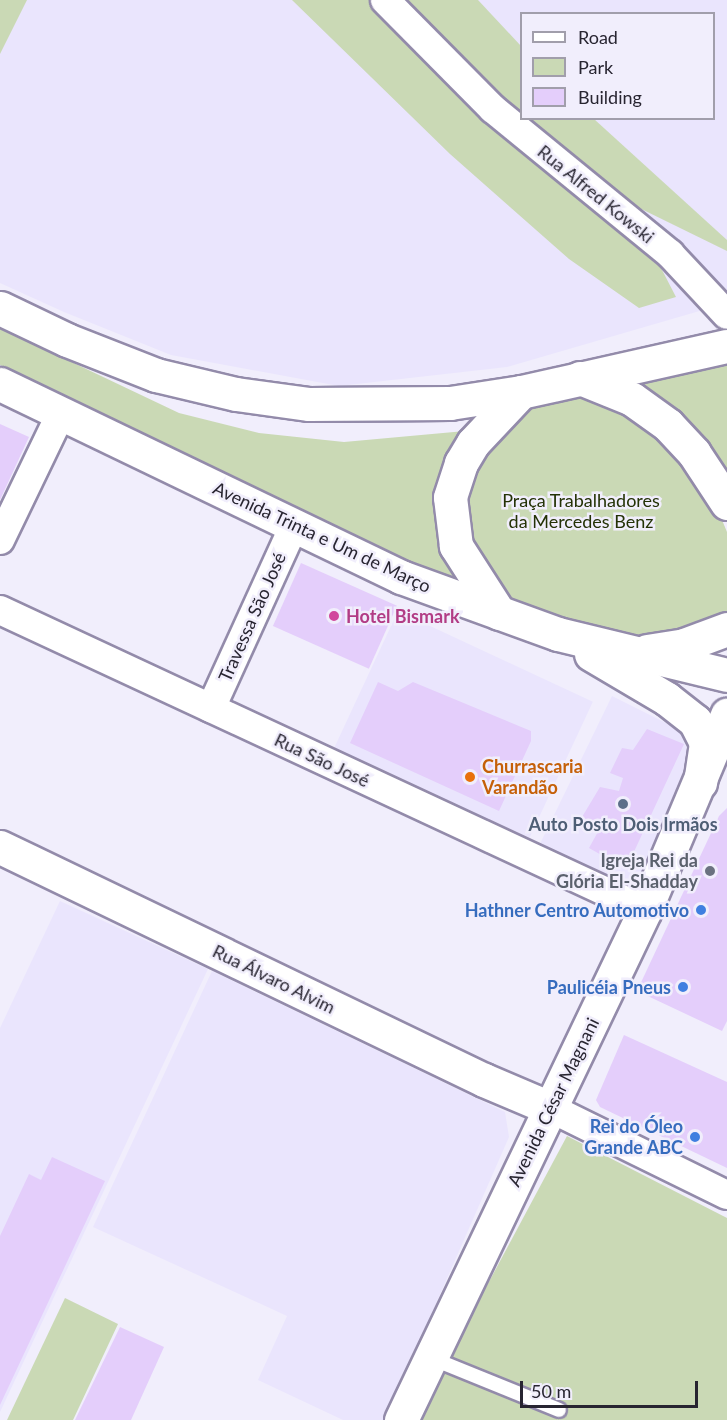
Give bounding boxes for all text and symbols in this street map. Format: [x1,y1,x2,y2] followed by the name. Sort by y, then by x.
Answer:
[520,12,715,120] legend
[578,26,618,48] text: Road
[578,56,613,78] text: Park
[578,86,642,108] text: Building
[533,140,659,248] street label: Rua Alfred Kowski
[209,477,435,597] street label: Avenida Trinta e Um de Março
[502,490,660,532] park label: Praça Trabalhadores da Mercedes Benz
[214,549,290,685] street label: Travessa São José
[346,605,460,627] place label: Hotel Bismark
[327,609,341,623] marker: Hotel Bismark
[271,729,373,791] street label: Rua São José
[482,756,583,798] place label: Churrascaria Varandão
[463,770,477,784] marker: Churrascaria Varandão
[616,797,630,811] marker: Auto Posto Dois Irmãos
[528,813,718,835] place label: Auto Posto Dois Irmãos
[556,850,698,892] place label: Igreja Rei da Glória El-Shadday
[703,864,717,878] marker: Igreja Rei da Glória El-Shadday
[464,899,689,921] place label: Hathner Centro Automotivo
[694,903,708,917] marker: Hathner Centro Automotivo
[209,940,339,1018] street label: Rua Álvaro Alvim
[547,976,671,998] place label: Paulicéia Pneus
[676,980,690,994] marker: Paulicéia Pneus
[503,1014,603,1190] street label: Avenida César Magnani
[584,1116,683,1158] place label: Rei do Óleo Grande ABC
[688,1130,702,1144] marker: Rei do Óleo Grande ABC
[523,1369,702,1407] scale bar
[531,1380,571,1402] text: 50 m

